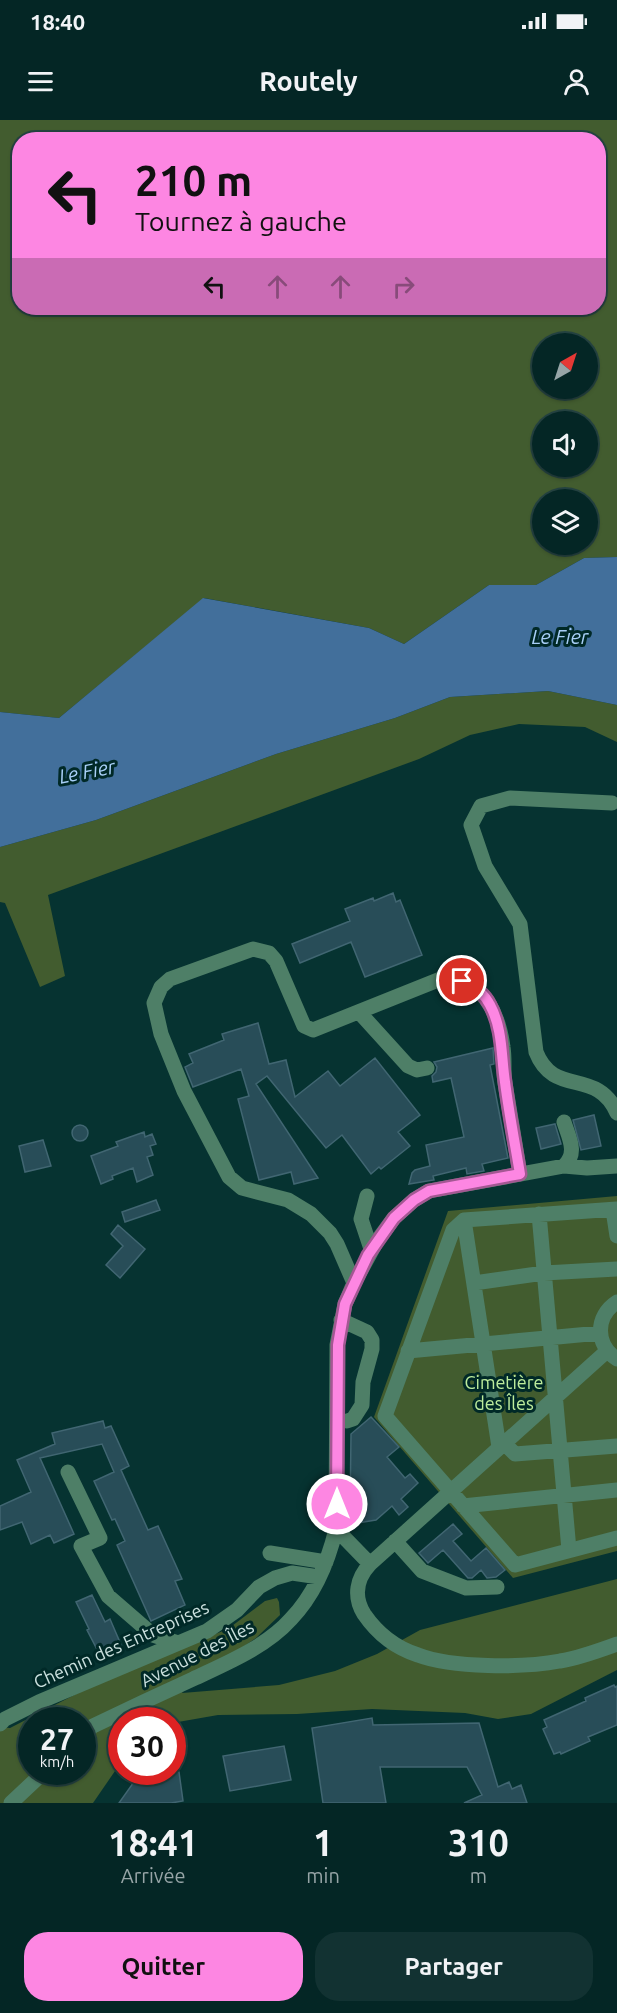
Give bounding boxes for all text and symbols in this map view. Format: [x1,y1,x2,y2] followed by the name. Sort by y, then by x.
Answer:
[30,9,85,34] text: 18:40
[24,65,57,98] icon: menu
[560,65,593,98] icon: person
[259,66,358,96] text: Routely
[36,156,114,234] icon: left
[135,157,252,204] text: 210 m
[135,206,347,236] text: Tournez à gauche
[198,270,231,303] icon: left
[261,270,294,303] icon: ahead
[324,270,357,303] icon: ahead
[387,270,420,303] icon: right
[532,333,598,399] north arrow
[532,333,598,555] map controls
[532,411,598,477] button: sound
[532,489,598,555] button: layers
[532,625,590,648] water label: Le Fier
[57,754,118,788] water label: Le Fier
[436,955,487,1006] pin
[445,964,478,997] icon: arrive
[464,1372,544,1413] park label: Cimetière des Îles
[305,1472,369,1536] position arrow
[30,1596,212,1692] street label: Chemin des Entreprises
[137,1615,257,1690] street label: Avenue des Îles
[108,1707,186,1785] speed limit sign: 30
[40,1722,74,1756] text: 27
[40,1753,74,1770] text: km/h
[108,1822,198,1863] text: 18:41
[313,1822,333,1863] text: 1
[448,1822,509,1863] text: 310
[121,1864,186,1887] text: Arrivée
[306,1864,340,1887] text: min
[470,1864,487,1887] text: m
[24,1932,303,2001] button: Quitter
[315,1932,593,2001] button: Partager

